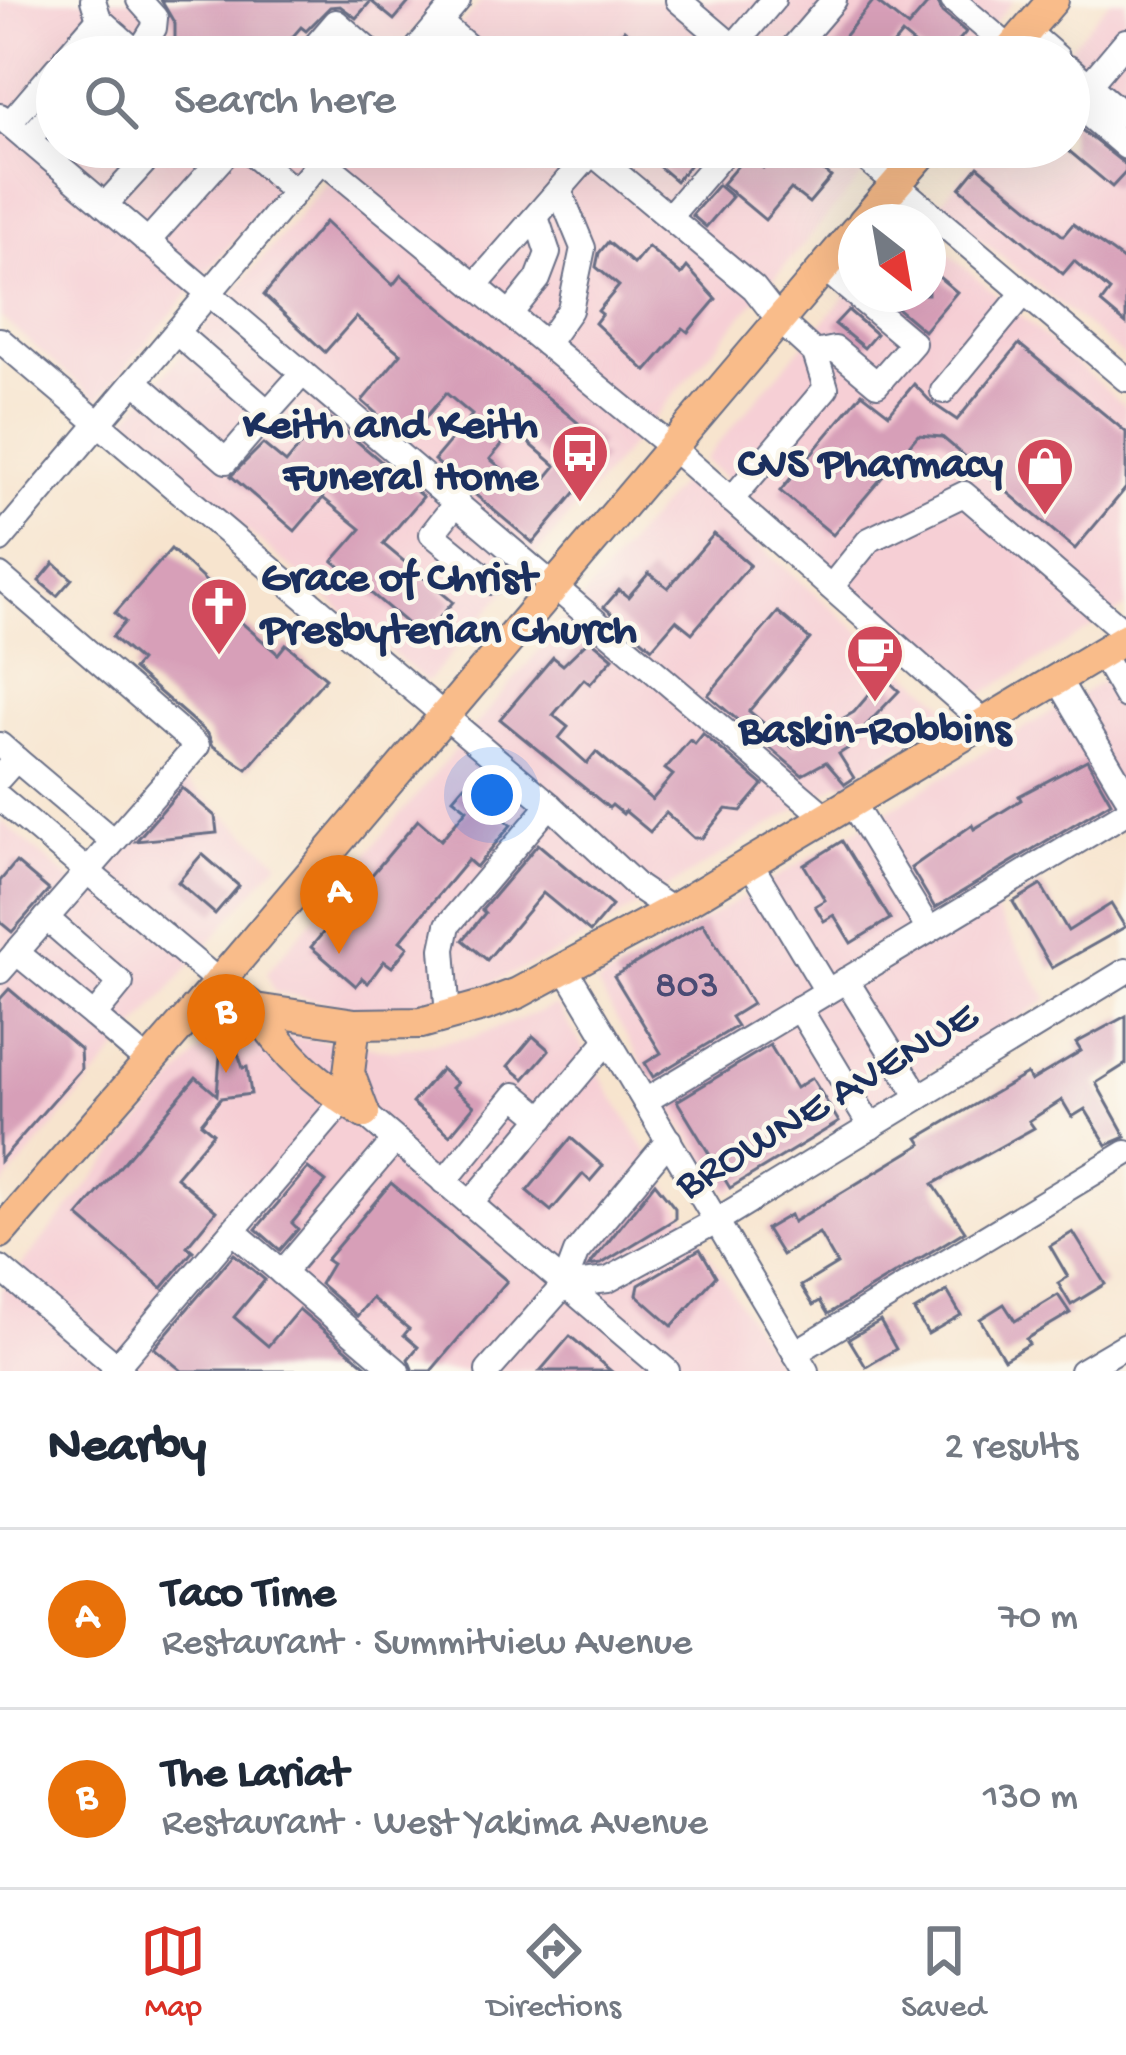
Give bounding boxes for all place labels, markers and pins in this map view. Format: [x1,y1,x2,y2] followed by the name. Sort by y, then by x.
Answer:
[242,401,540,506] place label: Keith and Keith Funeral Home
[549,422,611,504] bus stop icon: Keith and Keith Funeral Home
[1014,435,1076,517] shop icon: CVS Pharmacy
[738,440,1004,493] place label: CVS Pharmacy
[259,554,637,659] place label: Grace of Christ Presbyterian Church
[188,575,250,657] church icon: Grace of Christ Presbyterian Church
[844,622,906,704] cafe icon: Baskin-Robbins
[737,706,1013,759] place label: Baskin-Robbins
[300,855,378,954] pin: A
[187,974,265,1073] pin: B

